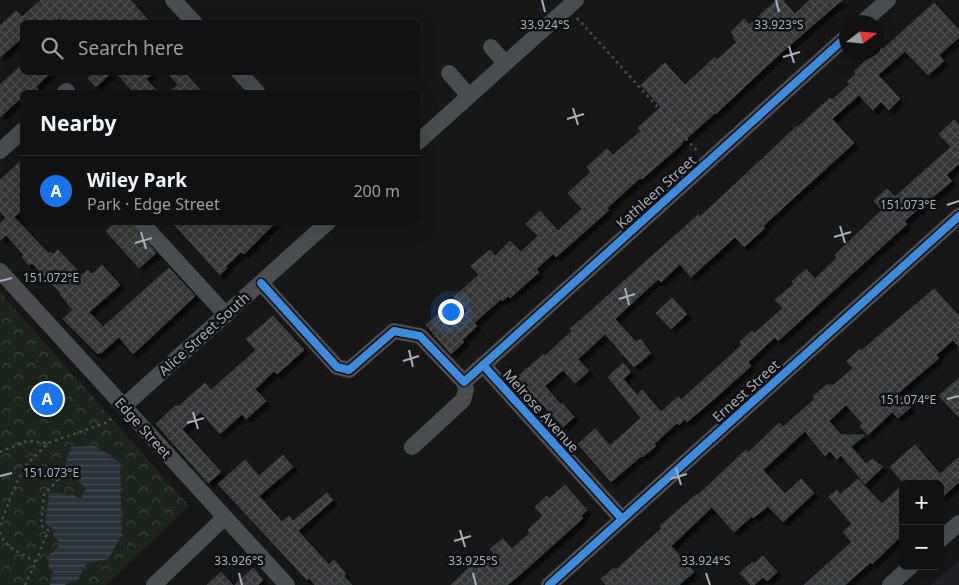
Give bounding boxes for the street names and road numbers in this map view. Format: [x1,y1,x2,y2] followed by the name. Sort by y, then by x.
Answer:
[612,151,700,232] street label: Kathleen Street
[154,288,253,379] street label: Alice Street South
[708,355,783,426] street label: Ernest Street
[499,365,584,456] street label: Melrose Avenue
[111,393,176,462] street label: Edge Street

